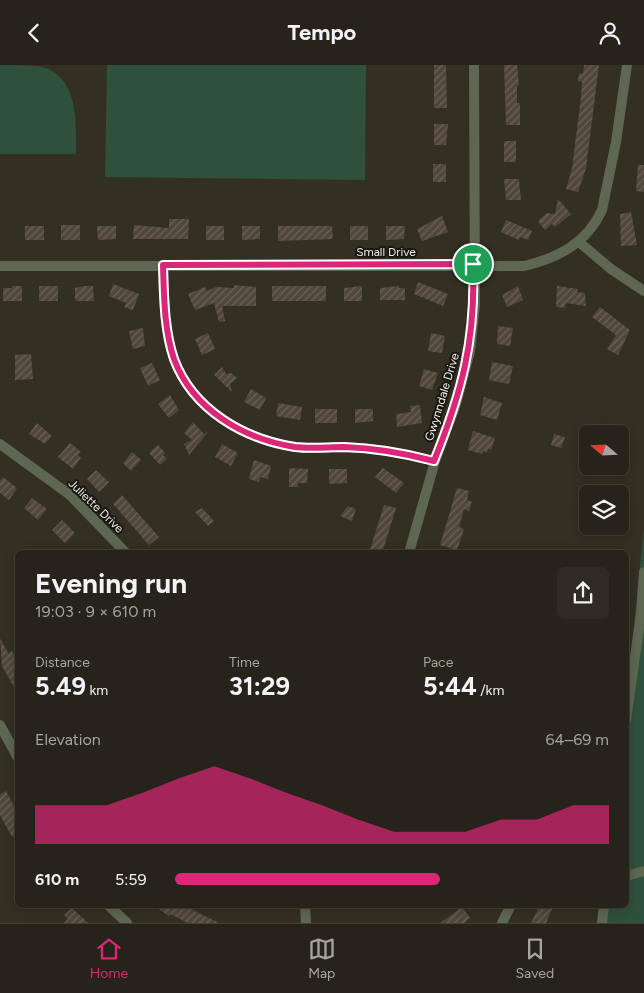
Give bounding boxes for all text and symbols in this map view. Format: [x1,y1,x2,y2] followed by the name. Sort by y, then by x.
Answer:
[20,19,48,47] icon: back
[288,19,356,46] text: Tempo
[596,19,624,47] icon: person
[452,243,494,285] pin
[356,245,416,259] street label: Small Drive
[459,250,487,278] icon: arrive
[422,351,462,443] street label: Gwynndale Drive
[579,425,629,475] north arrow
[579,425,629,535] map controls
[66,476,127,536] street label: Juliette Drive
[579,485,629,535] button: layers
[35,566,187,600] text: Evening run
[557,567,609,619] button: share
[35,602,156,621] text: 19:03 · 9 × 610 m
[35,654,90,671] text: Distance
[229,654,260,671] text: Time
[423,654,453,671] text: Pace
[35,671,86,701] text: 5.49
[229,671,290,701] text: 31:29
[423,671,477,701] text: 5:44
[86,682,108,699] text: km
[477,682,504,699] text: /km
[35,730,101,749] text: Elevation
[546,730,609,749] text: 64–69 m
[35,870,79,889] text: 610 m
[115,870,147,889] text: 5:59
[90,935,128,982] tab: Home
[308,935,336,982] tab: Map
[516,935,554,982] tab: Saved

